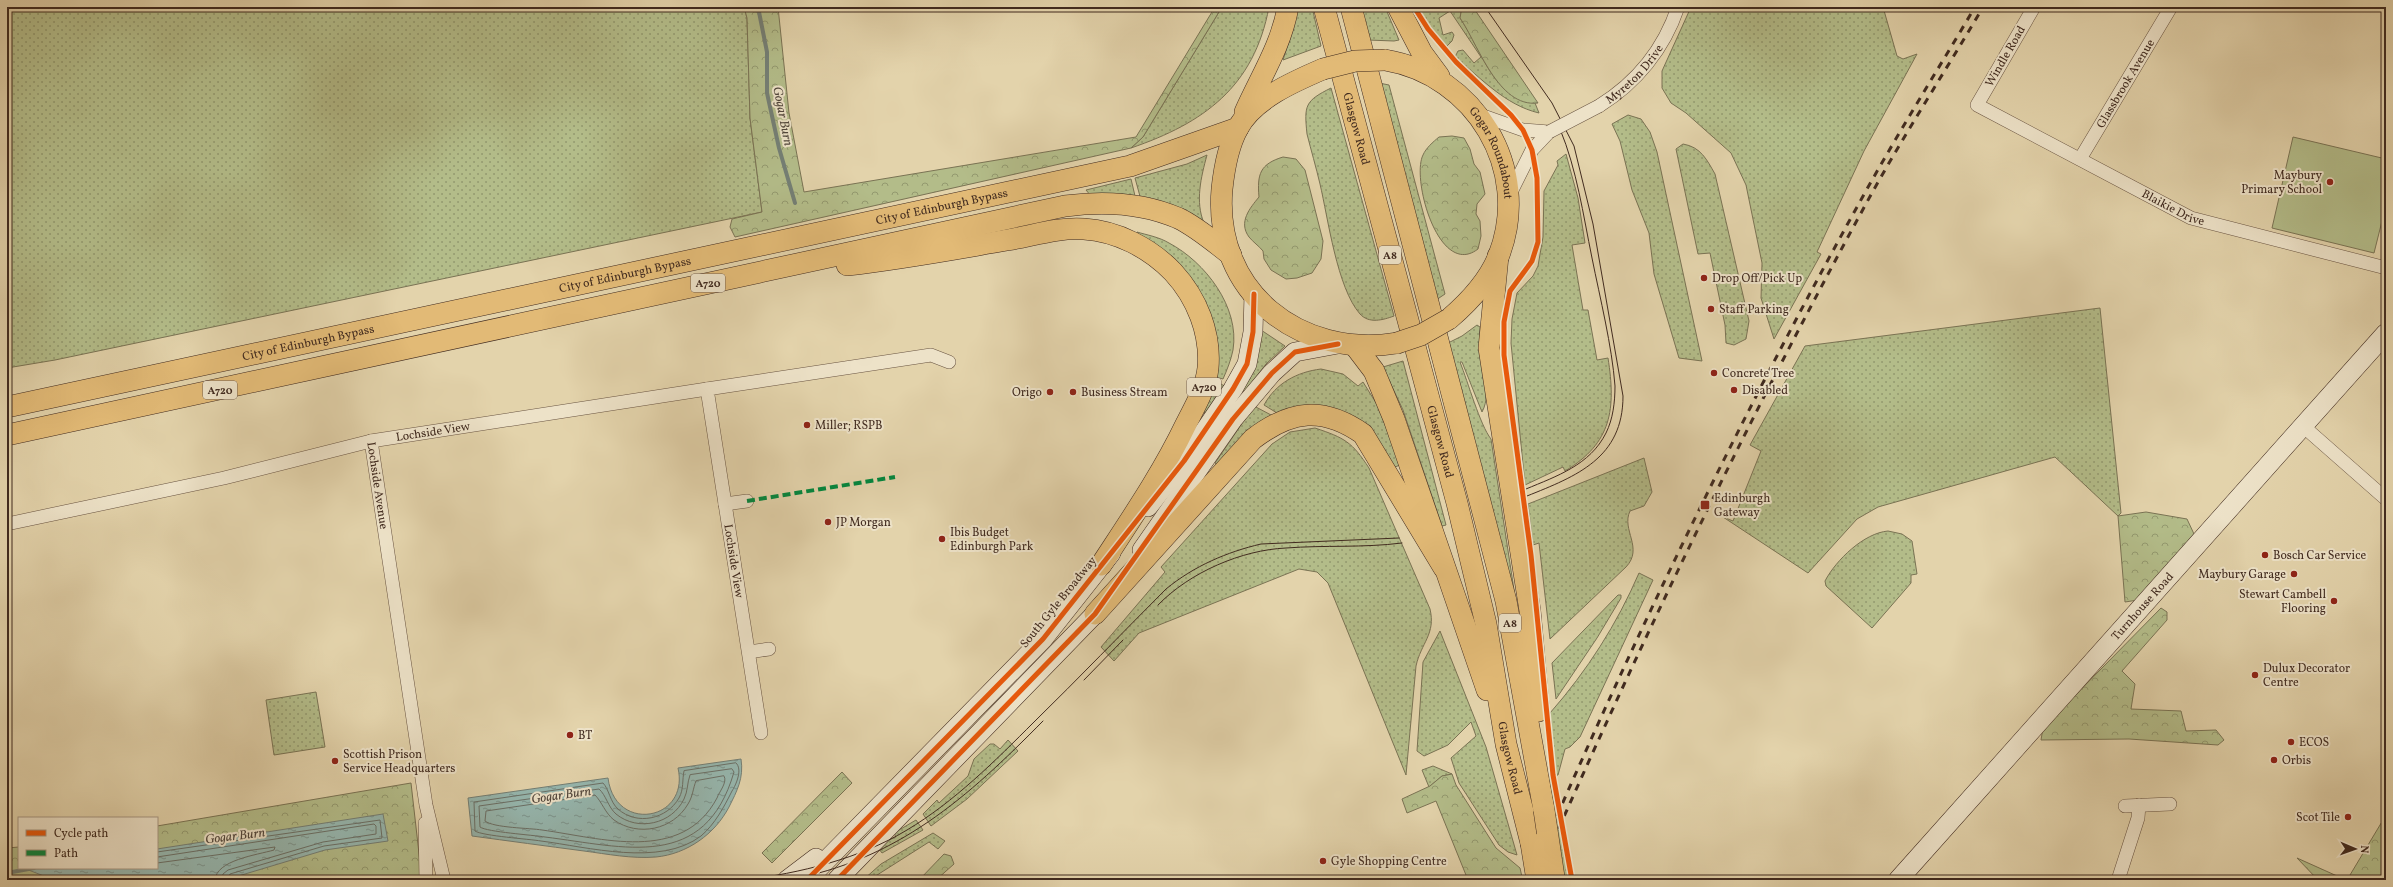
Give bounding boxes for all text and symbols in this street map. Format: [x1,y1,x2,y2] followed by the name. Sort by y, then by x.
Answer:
[1982,23,2030,90] street label: Windle Road
[2093,36,2159,132] street label: Glassbrook Avenue
[1603,42,1668,108] street label: Myreton Drive
[767,85,797,148] water label: Gogar Burn
[1338,91,1373,167] street label: Glasgow Road
[1465,104,1515,199] street label: Gogar Roundabout
[2241,168,2322,198] place label: Maybury Primary School
[2325,177,2335,187] marker: Maybury Primary School
[875,185,1009,229] street label: City of Edinburgh Bypass
[2139,186,2206,230] street label: Blaikie Drive
[1379,246,1401,264] road number: A8
[558,253,693,297] street label: City of Edinburgh Bypass
[1712,271,1802,287] place label: Drop Off/Pick Up
[1699,273,1709,283] marker: Drop Off/Pick Up
[691,274,725,292] road number: A720
[1719,302,1789,318] place label: Staff Parking
[1706,304,1716,314] marker: Staff Parking
[241,321,376,365] street label: City of Edinburgh Bypass
[1722,366,1795,382] place label: Concrete Tree
[1709,368,1719,378] marker: Concrete Tree
[1187,378,1221,396] road number: A720
[203,381,237,399] road number: A720
[1742,383,1788,399] place label: Disabled
[1012,385,1042,401] place label: Origo
[1081,385,1168,401] place label: Business Stream
[1729,385,1739,395] marker: Disabled
[1045,387,1055,397] marker: Origo
[1068,387,1078,397] marker: Business Stream
[1422,404,1457,480] street label: Glasgow Road
[815,418,882,434] place label: Miller; RSPB
[395,419,472,446] street label: Lochside View
[802,420,812,430] marker: Miller; RSPB
[362,441,391,531] street label: Lochside Avenue
[1714,491,1770,521] place label: Edinburgh Gateway
[1699,499,1711,511] marker: Edinburgh Gateway
[836,515,891,531] place label: JP Morgan
[823,517,833,527] marker: JP Morgan
[719,523,747,600] street label: Lochside View
[950,525,1034,555] place label: Ibis Budget Edinburgh Park
[937,534,947,544] marker: Ibis Budget Edinburgh Park
[2273,548,2367,564] place label: Bosch Car Service
[2260,550,2270,560] marker: Bosch Car Service
[1017,553,1101,652] street label: South Gyle Broadway
[2198,567,2286,583] place label: Maybury Garage
[2108,569,2178,644] street label: Turnhouse Road
[2289,569,2299,579] marker: Maybury Garage
[2239,587,2326,617] place label: Stewart Cambell Flooring
[2329,596,2339,606] marker: Stewart Cambell Flooring
[1499,614,1521,632] road number: A8
[2263,661,2350,691] place label: Dulux Decorator Centre
[2250,670,2260,680] marker: Dulux Decorator Centre
[1493,720,1525,796] street label: Glasgow Road
[578,728,592,744] place label: BT
[565,730,575,740] marker: BT
[2299,735,2329,751] place label: ECOS
[2286,737,2296,747] marker: ECOS
[343,747,455,777] place label: Scottish Prison Service Headquarters
[2282,753,2311,769] place label: Orbis
[2269,755,2279,765] marker: Orbis
[330,756,340,766] marker: Scottish Prison Service Headquarters
[530,783,593,809] water label: Gogar Burn
[2296,810,2340,826] place label: Scot Tile
[2343,812,2353,822] marker: Scot Tile
[18,817,158,869] legend
[204,824,266,850] water label: Gogar Burn
[54,826,109,842] text: Cycle path
[2335,829,2375,869] north arrow
[2356,845,2371,854] text: N
[54,846,78,862] text: Path
[1331,854,1447,870] place label: Gyle Shopping Centre
[1318,856,1328,866] marker: Gyle Shopping Centre

